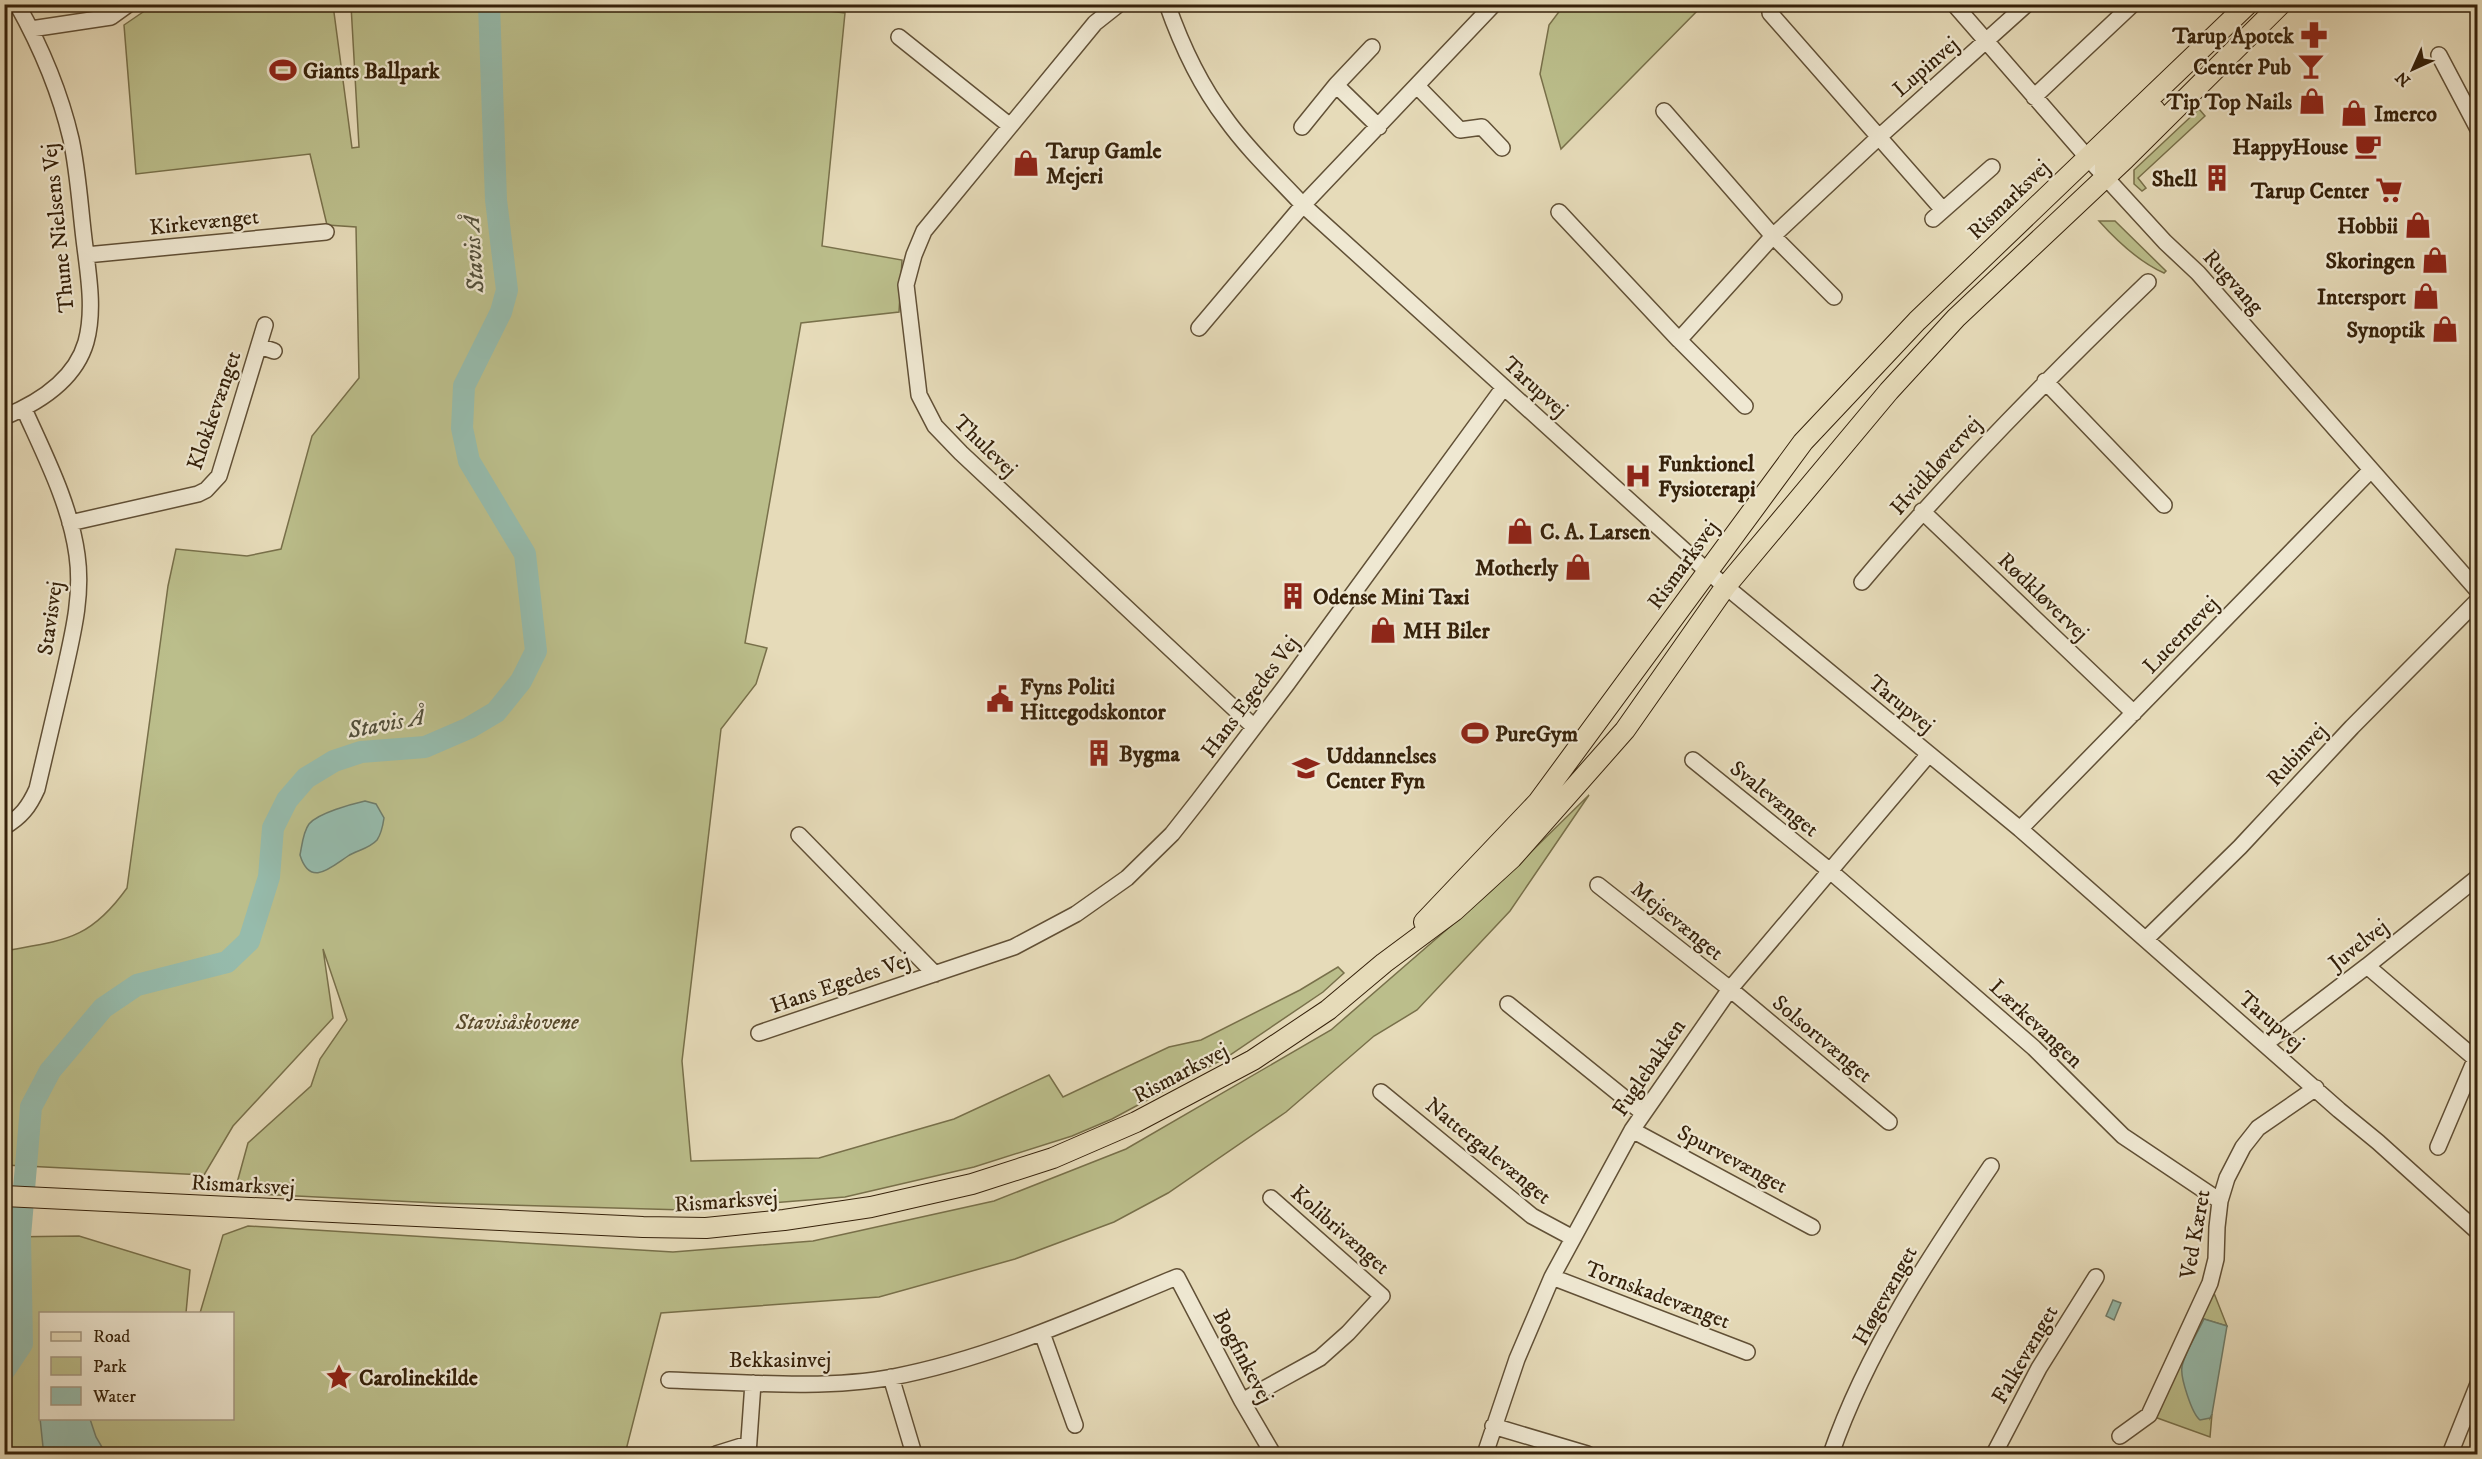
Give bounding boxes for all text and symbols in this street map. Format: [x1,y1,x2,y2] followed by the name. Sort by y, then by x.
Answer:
[2299,20,2329,50] pharmacy icon: Tarup Apotek
[2172,23,2295,50] place label: Tarup Apotek
[1887,31,1965,103] street label: Lupinvej
[2383,39,2443,99] north arrow
[2296,51,2326,81] bar icon: Center Pub
[2193,54,2291,81] place label: Center Pub
[268,55,298,85] sports icon: Giants Ballpark
[303,58,441,85] place label: Giants Ballpark
[2391,67,2415,91] text: N
[2297,86,2327,116] shop icon: Tip Top Nails
[2166,89,2293,116] place label: Tip Top Nails
[2339,98,2369,128] shop icon: Imerco
[2374,101,2437,128] place label: Imerco
[2353,131,2383,161] cafe icon: HappyHouse
[2232,134,2348,161] place label: HappyHouse
[1045,138,1162,191] place label: Tarup Gamle Mejeri
[36,142,81,314] street label: Thune Nielsens Vej
[1011,148,1041,178] shop icon: Tarup Gamle Mejeri
[1962,154,2056,246] street label: Rismarksvej
[2202,163,2232,193] building icon: Shell
[2152,166,2197,193] place label: Shell
[2374,175,2404,205] supermarket icon: Tarup Center
[2250,178,2370,205] place label: Tarup Center
[148,203,260,242] street label: Kirkevænget
[2403,210,2433,240] shop icon: Hobbii
[456,212,492,295] water label: Stavis Å
[2337,213,2398,240] place label: Hobbii
[2197,244,2269,320] street label: Rugvang
[2420,245,2450,275] shop icon: Skoringen
[2325,248,2416,275] place label: Skoringen
[2411,281,2441,311] shop icon: Intersport
[2317,284,2406,311] place label: Intersport
[2430,314,2460,344] shop icon: Synoptik
[2346,317,2426,344] place label: Synoptik
[181,347,247,474] street label: Klokkevænget
[1497,351,1573,423] street label: Tarupvej
[947,409,1023,483] street label: Thulevej
[1885,411,1988,521] street label: Hvidkløvervej
[1658,451,1756,503] place label: Funktionel Fysioterapi
[1623,461,1653,491] hospital icon: Funktionel Fysioterapi
[1642,515,1725,615] street label: Rismarksvej
[1505,516,1535,546] shop icon: C. A. Larsen
[1540,519,1651,546] place label: C. A. Larsen
[1992,547,2094,647] street label: Rødkløvervej
[1563,552,1593,582] shop icon: Motherly
[1475,555,1559,582] place label: Motherly
[32,579,69,657] street label: Stavisvej
[1278,581,1308,611] building icon: Odense Mini Taxi
[1313,584,1470,611] place label: Odense Mini Taxi
[2137,590,2225,680] street label: Lucernevej
[1368,615,1398,645] shop icon: MH Biler
[1403,618,1490,645] place label: MH Biler
[1195,630,1305,763] street label: Hans Egedes Vej
[1862,669,1940,739] street label: Tarupvej
[1020,674,1166,726] place label: Fyns Politi Hittegodskontor
[985,684,1015,714] public building icon: Fyns Politi Hittegodskontor
[344,701,429,746] water label: Stavis Å
[1460,718,1490,748] sports icon: PureGym
[2261,718,2333,792] street label: Rubinvej
[1495,721,1579,748] place label: PureGym
[1084,738,1114,768] building icon: Bygma
[1119,741,1181,768] place label: Bygma
[1326,743,1437,795] place label: Uddannelses Center Fyn
[1291,753,1321,783] school or university icon: Uddannelses Center Fyn
[1724,755,1824,843] street label: Svalevænget
[1625,876,1729,967] street label: Mejsevænget
[2322,914,2394,978] street label: Juvelvej
[767,947,914,1020] street label: Hans Egedes Vej
[1984,974,2089,1075] street label: Lærkevangen
[2233,985,2309,1057] street label: Tarupvej
[1766,989,1878,1089] street label: Solsortvænget
[455,1009,579,1036] park label: Stavisåskovene
[1607,1014,1692,1122] street label: Fuglebakken
[1129,1037,1233,1110] street label: Rismarksvej
[1419,1092,1557,1210] street label: Nattergalevænget
[1672,1119,1792,1200] street label: Spurvevænget
[190,1169,296,1202] street label: Rismarksvej
[1285,1180,1395,1281] street label: Kolibrivænget
[673,1184,779,1219] street label: Rismarksvej
[2174,1188,2217,1282] street label: Ved Kæret
[1847,1241,1924,1350] street label: Høgevænget
[1581,1255,1734,1335] street label: Tornskadevænget
[1986,1301,2064,1409] street label: Falkevænget
[1207,1305,1279,1409] street label: Bogfinkevej
[39,1312,234,1420] legend
[93,1326,130,1348] text: Road
[729,1347,831,1374] street label: Bekkasinvej
[93,1356,127,1378] text: Park
[324,1362,354,1392] place icon: Carolinekilde
[359,1365,478,1392] place label: Carolinekilde
[92,1386,136,1408] text: Water

